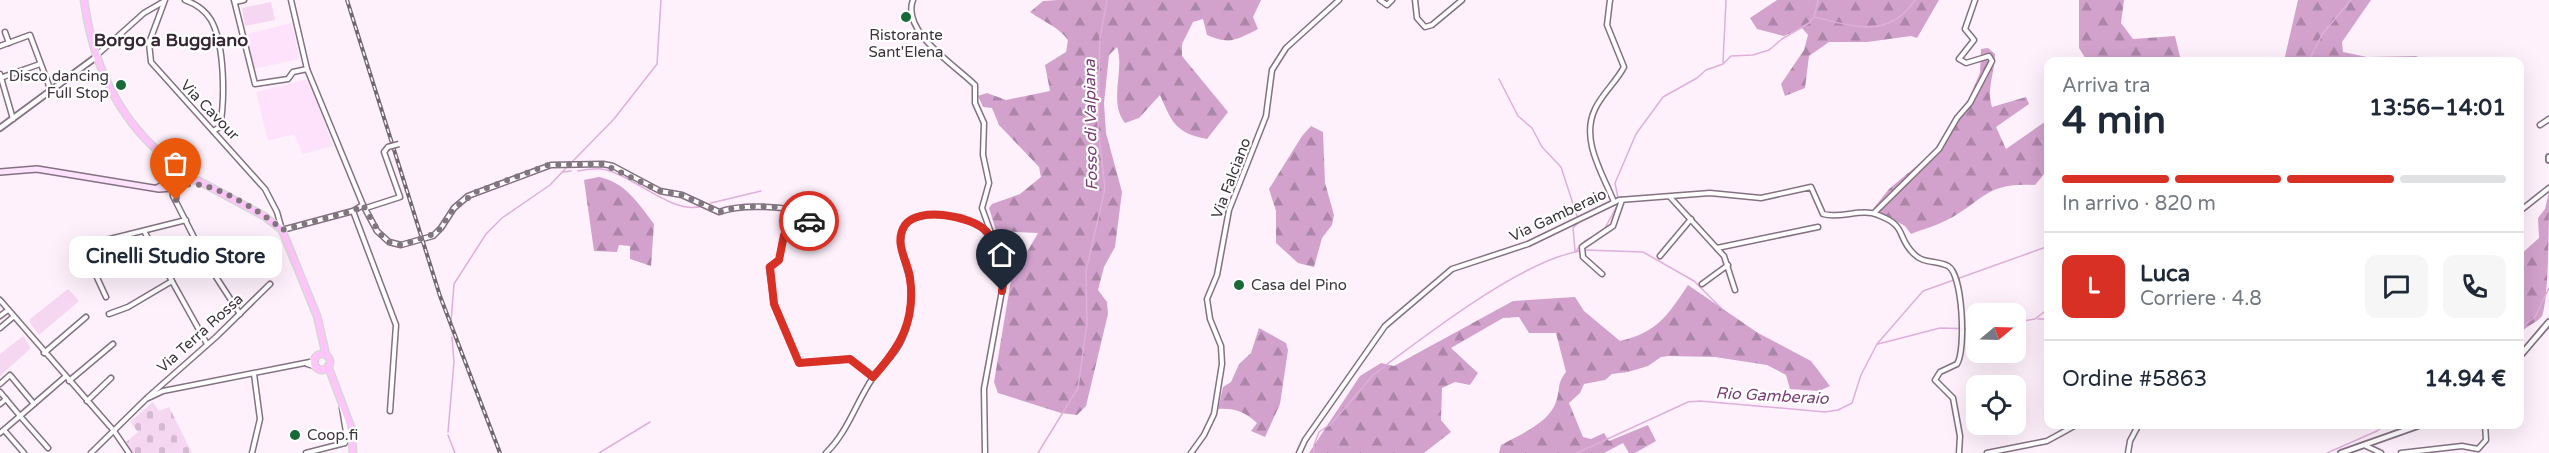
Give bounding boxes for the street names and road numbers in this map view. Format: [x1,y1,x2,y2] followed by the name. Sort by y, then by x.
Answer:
[177,76,243,144] street label: Via Cavour
[1207,135,1255,221] street label: Via Falciano
[1507,185,1609,245] street label: Via Gamberaio
[153,290,247,376] street label: Via Terra Rossa

